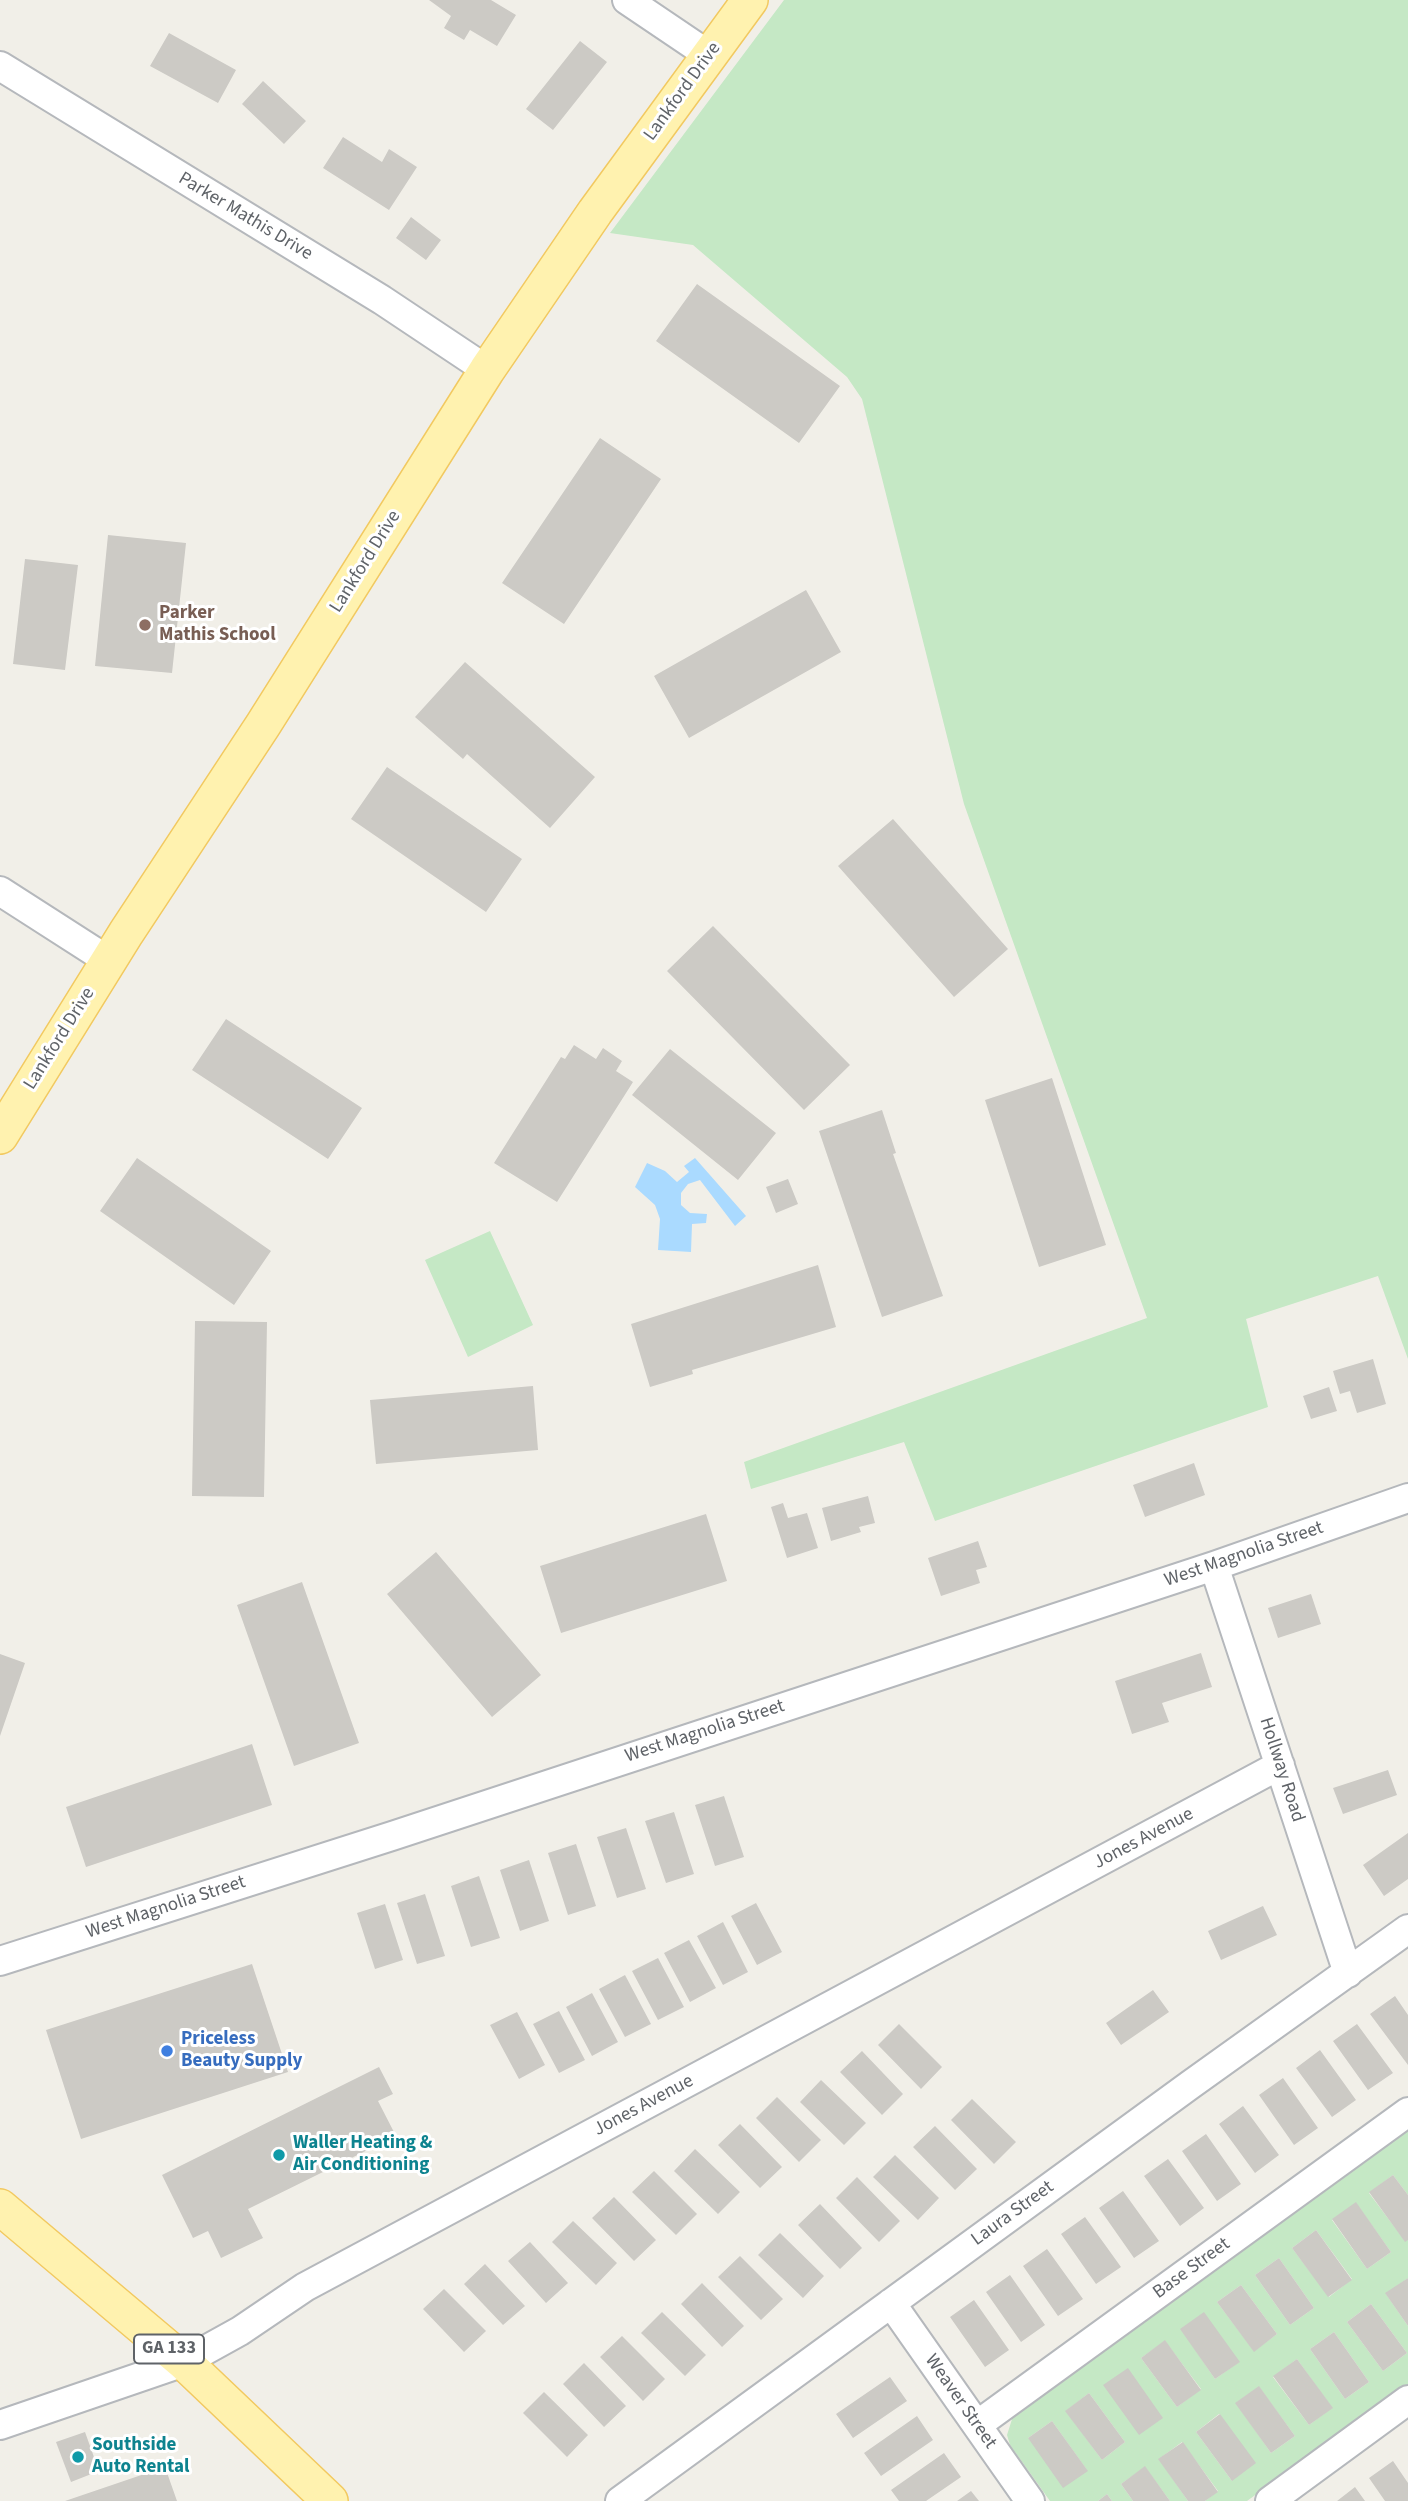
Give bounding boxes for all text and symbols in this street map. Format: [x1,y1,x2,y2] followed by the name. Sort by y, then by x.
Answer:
[640,38,726,146] street label: Lankford Drive
[174,168,316,266] street label: Parker Mathis Drive
[326,507,406,617] street label: Lankford Drive
[159,603,276,647] place label: Parker Mathis School
[137,617,153,633] marker: Parker Mathis School
[20,984,100,1094] street label: Lankford Drive
[1162,1517,1326,1593] street label: West Magnolia Street
[622,1695,788,1769] street label: West Magnolia Street
[1253,1715,1309,1825] street label: Hollway Road
[1090,1803,1198,1875] street label: Jones Avenue
[83,1871,249,1945] street label: West Magnolia Street
[181,2029,302,2073] place label: Priceless Beauty Supply
[159,2043,175,2059] marker: Priceless Beauty Supply
[590,2070,698,2142] street label: Jones Avenue
[293,2133,432,2177] place label: Waller Heating & Air Conditioning
[271,2147,287,2163] marker: Waller Heating & Air Conditioning
[967,2176,1059,2252] street label: Laura Street
[1149,2233,1235,2305] street label: Base Street
[134,2334,204,2364] road number: GA 133
[919,2350,1001,2454] street label: Weaver Street
[92,2435,189,2479] place label: Southside Auto Rental
[70,2449,86,2465] marker: Southside Auto Rental

